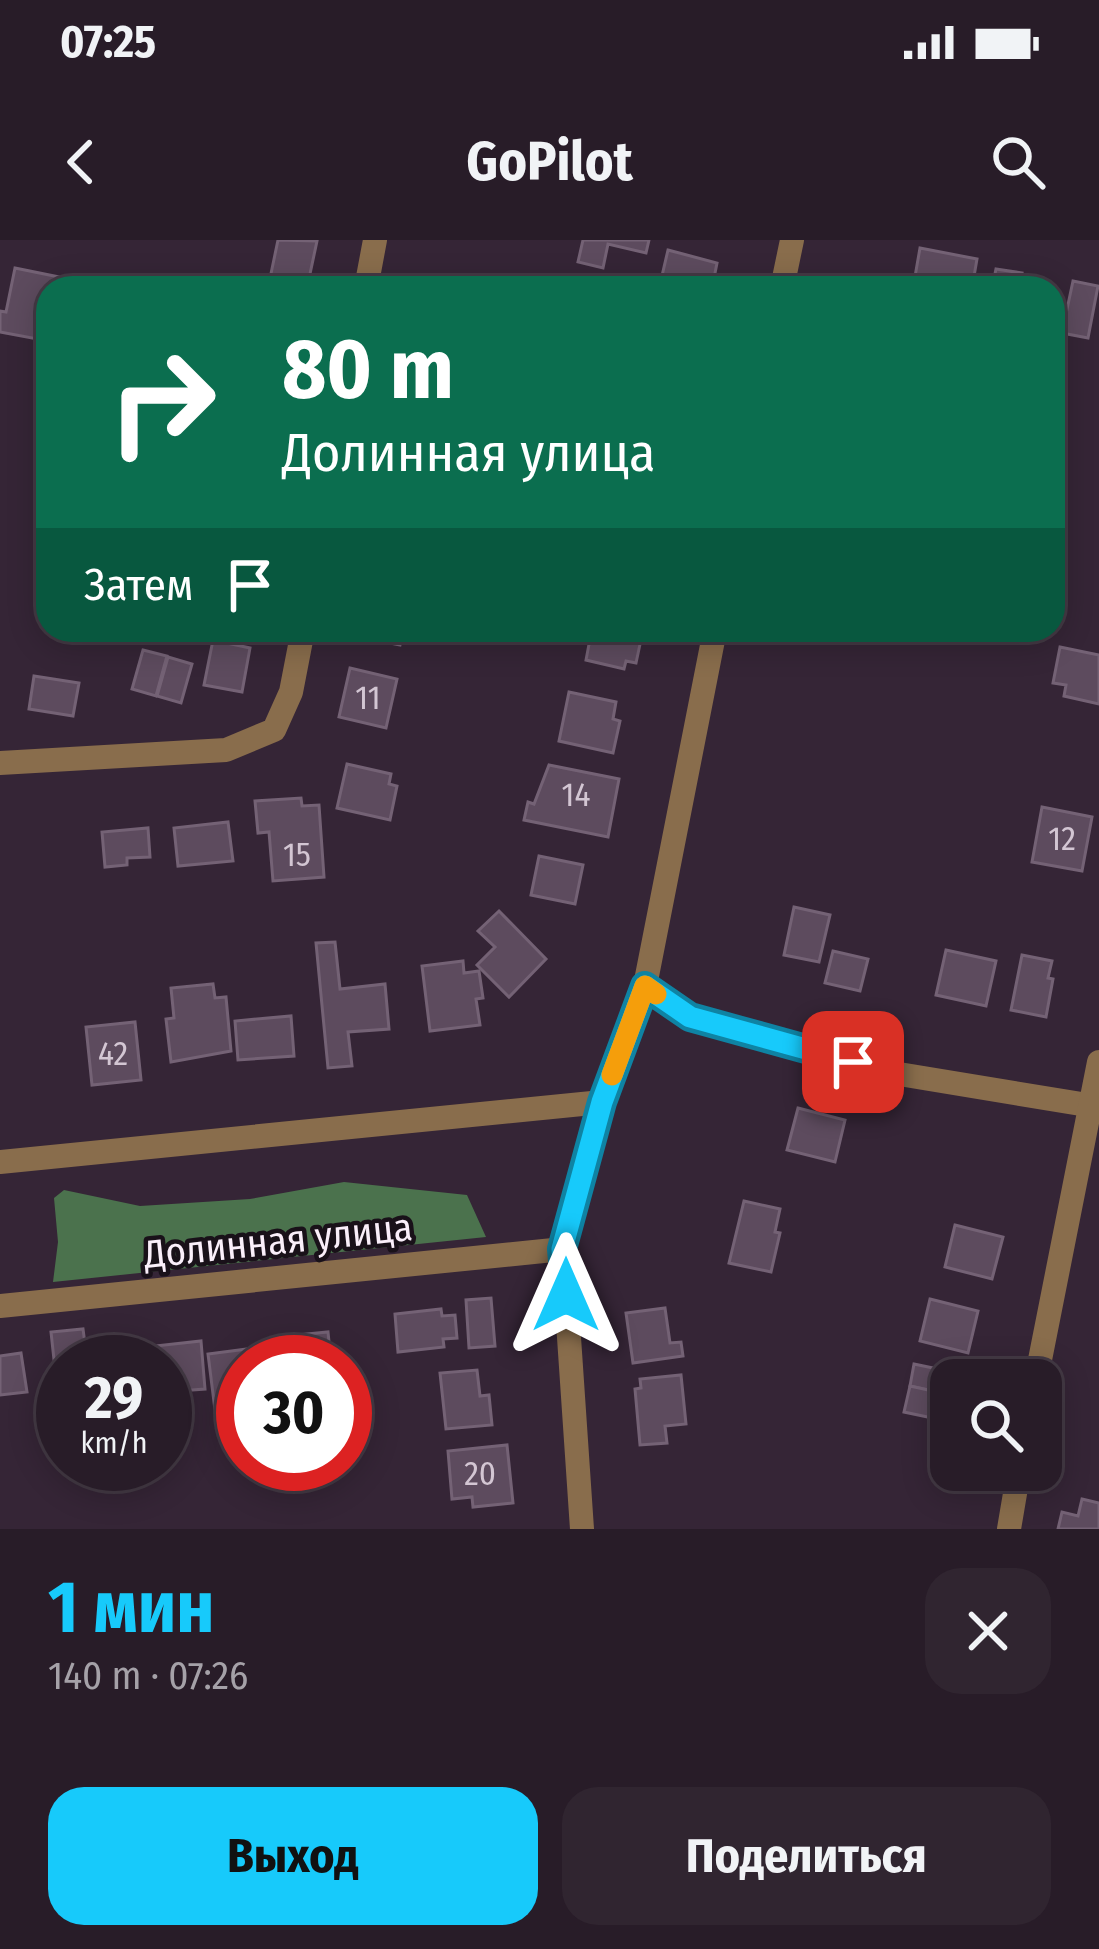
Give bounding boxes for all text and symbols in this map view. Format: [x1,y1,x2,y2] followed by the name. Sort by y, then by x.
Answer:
[60,15,156,69] text: 07:25
[48,129,114,195] icon: back
[985,129,1051,195] icon: search
[466,130,633,194] text: GoPilot
[282,319,454,420] text: 80 m
[84,324,240,480] icon: right
[282,421,655,485] text: Долинная улица
[217,552,283,618] icon: arrive
[84,558,193,612] text: Затем
[355,678,381,718] house number: 11
[562,775,590,815] house number: 14
[1048,819,1076,859] house number: 12
[283,835,311,875] house number: 15
[802,1011,904,1113] pin
[820,1029,886,1095] icon: arrive
[98,1034,128,1074] house number: 42
[140,1204,415,1278] street label: Долинная улица
[503,1232,629,1358] position arrow
[216,1335,372,1491] speed limit sign: 30
[930,1359,1062,1491] map controls
[930,1359,1062,1491] button: search
[85,1362,143,1434] text: 29
[81,1425,147,1461] text: km/h
[464,1454,496,1494] house number: 20
[48,1565,214,1651] text: 1 мин
[925,1568,1051,1694] button: close
[48,1653,248,1699] text: 140 m · 07:26
[48,1787,538,1925] button: Выход
[562,1787,1051,1925] button: Поделиться

